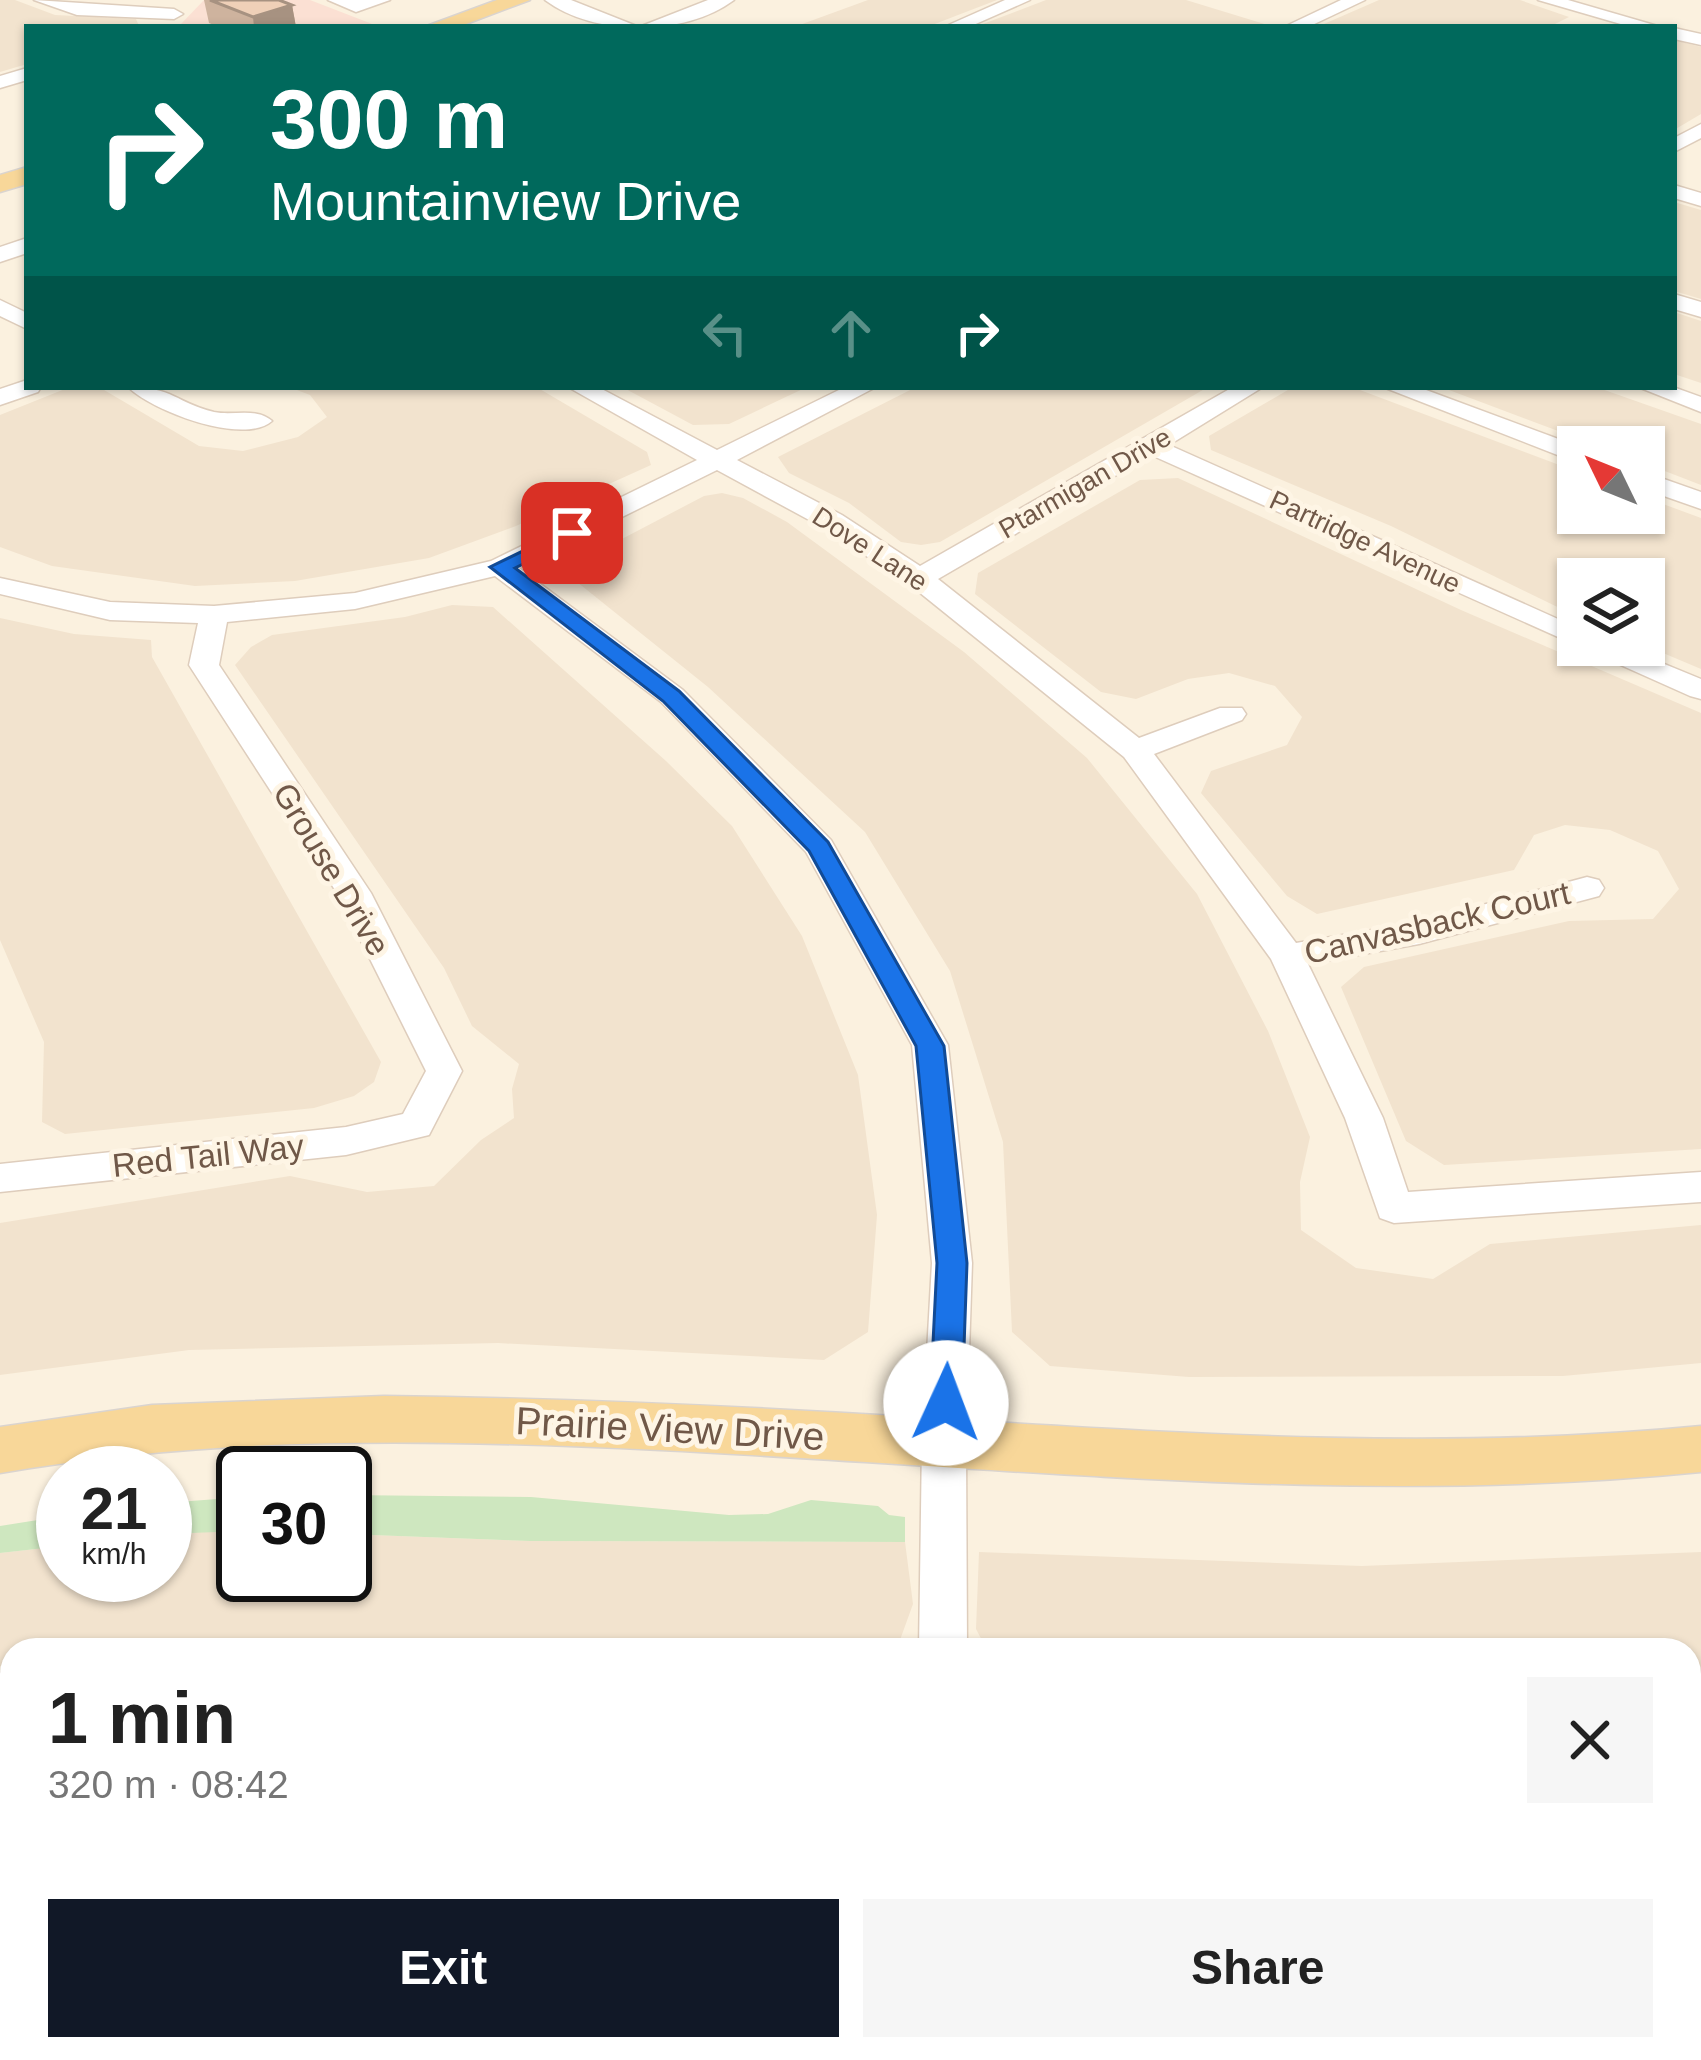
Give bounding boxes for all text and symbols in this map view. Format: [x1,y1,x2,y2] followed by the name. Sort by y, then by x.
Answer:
[72,72,228,228] icon: right
[270,72,508,166] text: 300 m
[270,171,741,231] text: Mountainview Drive
[692,300,758,366] icon: left
[818,300,884,366] icon: ahead
[944,300,1010,366] icon: right
[994,422,1176,544] street label: Ptarmigan Drive
[1557,426,1665,534] north arrow
[1557,426,1665,666] map controls
[521,482,623,584] pin
[1265,485,1465,599] street label: Partridge Avenue
[539,500,605,566] icon: arrive
[807,501,933,597] street label: Dove Lane
[1557,558,1665,666] button: layers
[266,776,397,962] street label: Grouse Drive
[1301,874,1574,971] street label: Canvasback Court
[110,1127,306,1184] street label: Red Tail Way
[883,1340,1009,1466] position arrow
[514,1399,825,1458] street label: Prairie View Drive
[216,1446,372,1602] speed limit sign: 30
[81,1475,147,1542] text: 21
[81,1537,147,1570] text: km/h
[1527,1677,1653,1803] button: close
[48,1678,236,1758] text: 1 min
[48,1763,289,1806] text: 320 m · 08:42
[48,1899,839,2037] button: Exit
[863,1899,1653,2037] button: Share

